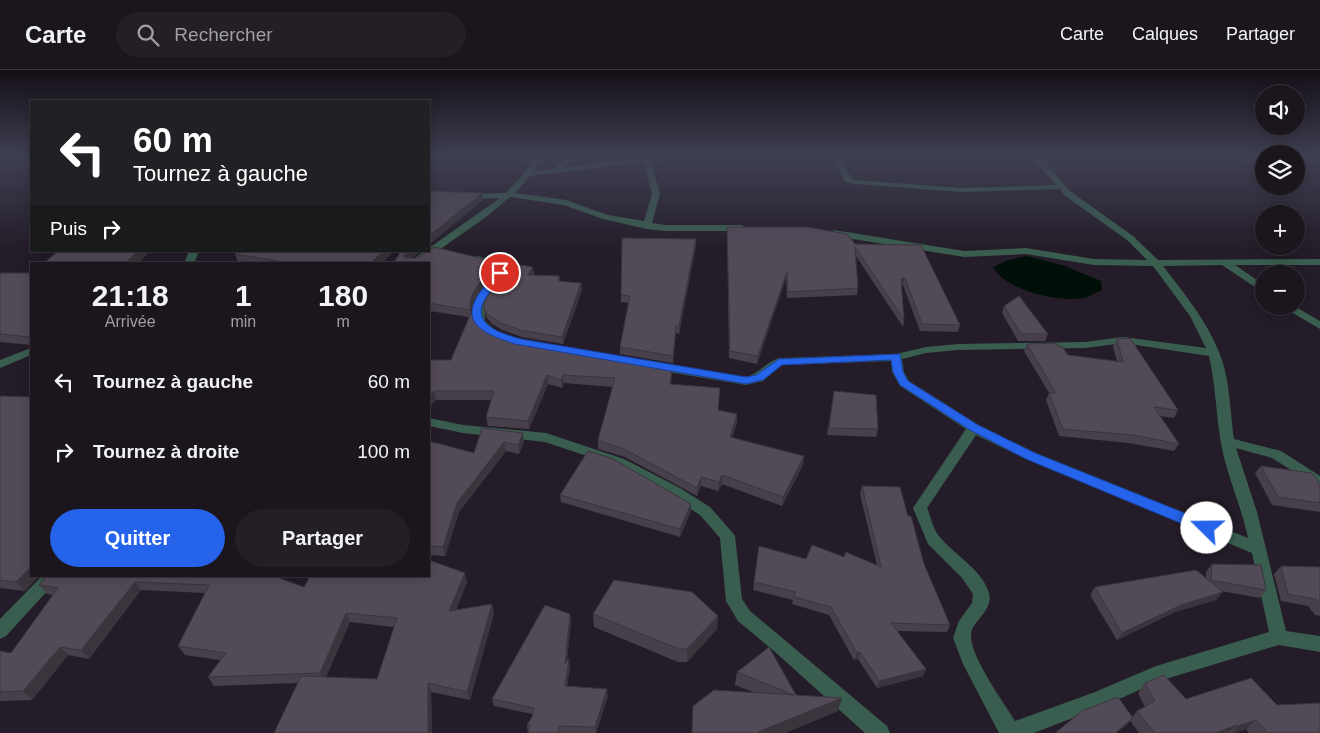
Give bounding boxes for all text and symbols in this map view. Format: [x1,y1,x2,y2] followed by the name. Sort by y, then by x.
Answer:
[116,12,466,57] search box
[25,21,86,48] text: Carte
[134,21,162,49] icon: search
[174,24,273,45] text: Rechercher
[1060,24,1104,44] text: Carte
[1132,24,1198,44] text: Calques
[1226,24,1295,44] text: Partager
[1255,85,1305,315] map controls
[1255,85,1305,135] button: sound
[50,120,115,185] icon: left
[133,120,213,159] text: 60 m
[1255,145,1305,195] button: layers
[133,161,308,186] text: Tournez à gauche
[1255,205,1305,255] button: +
[97,215,125,243] icon: right
[50,218,87,239] text: Puis
[479,252,521,294] pin
[486,259,514,287] icon: arrive
[1255,265,1305,315] button: −
[92,279,169,312] text: 21:18
[235,279,252,312] text: 1
[318,279,368,312] text: 180
[105,313,156,330] text: Arrivée
[230,313,256,330] text: min
[336,313,350,330] text: m
[50,368,78,396] icon: left
[93,371,253,392] text: Tournez à gauche
[368,371,410,392] text: 60 m
[50,438,78,466] icon: right
[93,441,239,462] text: Tournez à droite
[357,441,410,462] text: 100 m
[1180,501,1232,553] position arrow
[50,509,225,567] button: Quitter
[235,509,410,567] button: Partager

